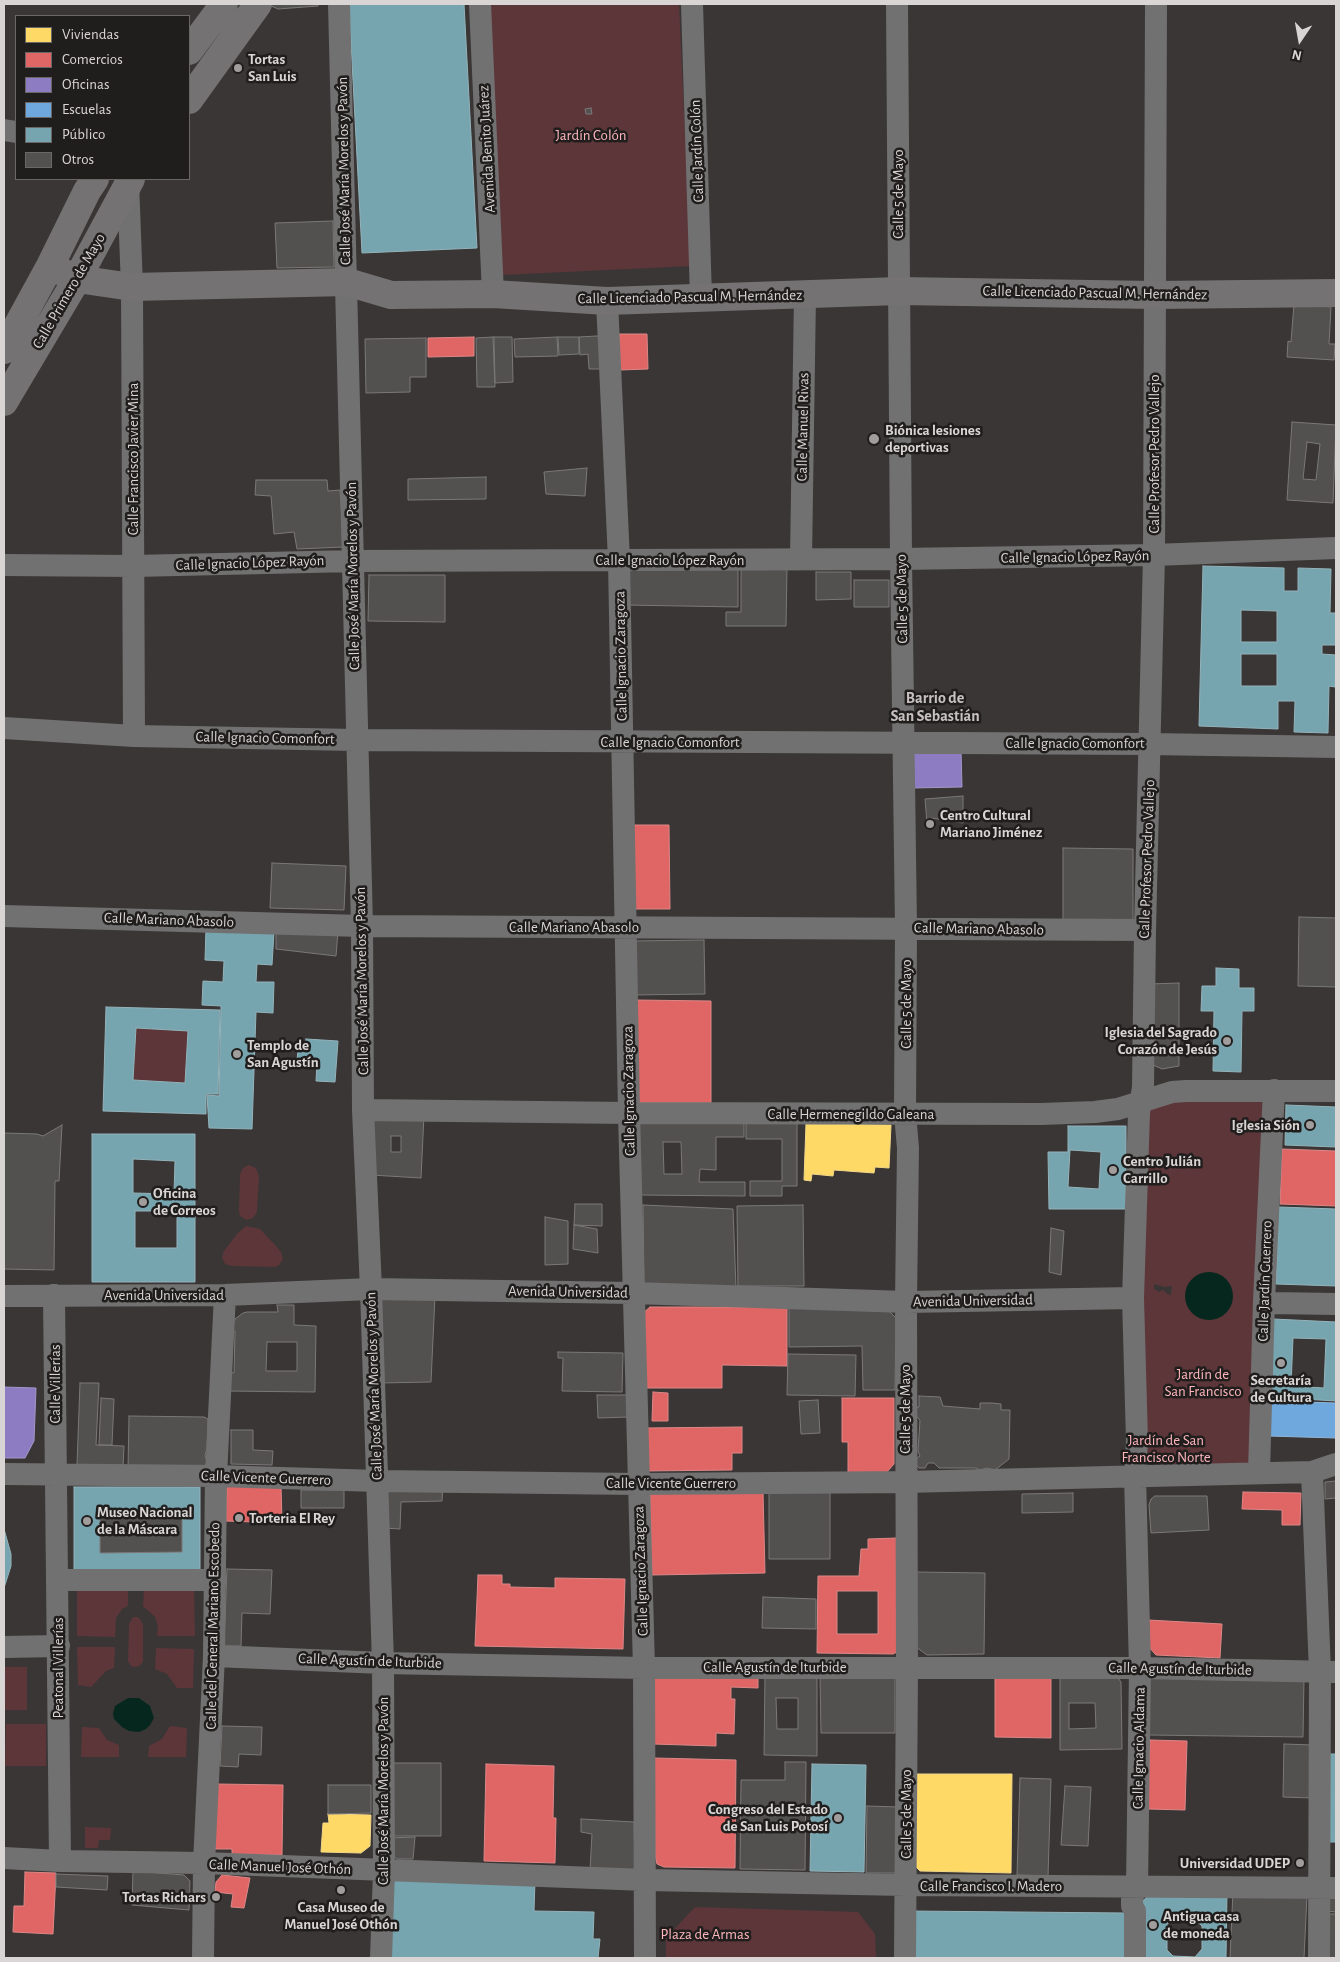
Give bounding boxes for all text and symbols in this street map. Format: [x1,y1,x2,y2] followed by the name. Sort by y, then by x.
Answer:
[15,15,190,180] legend
[1275,15,1325,65] north arrow
[62,27,119,42] text: Viviendas
[1291,47,1303,63] text: N
[248,50,297,85] place label: Tortas San Luis
[62,52,123,67] text: Comercios
[232,62,244,74] marker: Tortas San Luis
[62,77,109,92] text: Oficinas
[333,77,355,265] street label: Calle José María Morelos y Pavón
[475,85,499,213] street label: Avenida Benito Juárez
[686,99,708,203] street label: Calle Jardín Colón
[62,102,111,117] text: Escuelas
[555,126,627,144] park label: Jardín Colón
[62,127,105,142] text: Público
[889,149,907,239] street label: Calle 5 de Mayo
[62,152,94,167] text: Otros
[29,230,109,352] street label: Calle Primero de Mayo
[982,282,1208,304] street label: Calle Licenciado Pascual M. Hernández
[577,286,803,308] street label: Calle Licenciado Pascual M. Hernández
[793,372,813,482] street label: Calle Manuel Rivas
[1145,374,1163,534] street label: Calle Profesor Pedro Vallejo
[124,383,142,535] street label: Calle Francisco Javier Mina
[885,421,981,456] place label: Biónica lesiones deportivas
[867,432,881,446] marker: Biónica lesiones deportivas
[342,482,364,670] street label: Calle José María Morelos y Pavón
[1000,547,1150,567] street label: Calle Ignacio López Rayón
[175,551,325,575] street label: Calle Ignacio López Rayón
[596,551,744,569] street label: Calle Ignacio López Rayón
[892,554,912,644] street label: Calle 5 de Mayo
[611,591,631,721] street label: Calle Ignacio Zaragoza
[890,688,980,726] district label: Barrio de San Sebastián
[195,728,335,748] street label: Calle Ignacio Comonfort
[600,733,740,751] street label: Calle Ignacio Comonfort
[1005,734,1145,752] street label: Calle Ignacio Comonfort
[1135,779,1159,939] street label: Calle Profesor Pedro Vallejo
[940,806,1042,841] place label: Centro Cultural Mariano Jiménez
[924,818,936,830] marker: Centro Cultural Mariano Jiménez
[351,887,373,1075] street label: Calle José María Morelos y Pavón
[104,909,234,931] street label: Calle Mariano Abasolo
[509,918,639,936] street label: Calle Mariano Abasolo
[914,919,1044,939] street label: Calle Mariano Abasolo
[897,959,915,1049] street label: Calle 5 de Mayo
[1105,1023,1217,1058] place label: Iglesia del Sagrado Corazón de Jesús
[619,1026,639,1156] street label: Calle Ignacio Zaragoza
[1221,1035,1233,1047] marker: Iglesia del Sagrado Corazón de Jesús
[247,1036,319,1071] place label: Templo de San Agustín
[231,1048,243,1060] marker: Templo de San Agustín
[768,1105,934,1123] street label: Calle Hermenegildo Galeana
[1232,1116,1300,1134] place label: Iglesia Sión
[1304,1119,1316,1131] marker: Iglesia Sión
[1123,1152,1201,1187] place label: Centro Julián Carrillo
[1107,1164,1119,1176] marker: Centro Julián Carrillo
[153,1184,216,1219] place label: Oficina de Correos
[137,1196,149,1208] marker: Oficina de Correos
[1254,1220,1276,1342] street label: Calle Jardín Guerrero
[508,1282,628,1302] street label: Avenida Universidad
[104,1286,224,1304] street label: Avenida Universidad
[913,1291,1033,1311] street label: Avenida Universidad
[362,1292,386,1480] street label: Calle José María Morelos y Pavón
[46,1345,64,1423] street label: Calle Villerías
[1275,1357,1287,1369] marker: Secretaría de Cultura
[896,1364,914,1454] street label: Calle 5 de Mayo
[1164,1365,1242,1400] park label: Jardín de San Francisco
[1250,1371,1312,1406] place label: Secretaría de Cultura
[1121,1431,1211,1466] park label: Jardín de San Francisco Norte
[201,1467,331,1489] street label: Calle Vicente Guerrero
[606,1474,736,1492] street label: Calle Vicente Guerrero
[97,1503,193,1538] place label: Museo Nacional de la Máscara
[630,1506,652,1636] street label: Calle Ignacio Zaragoza
[249,1509,335,1527] place label: Torteria El Rey
[233,1512,245,1524] marker: Torteria El Rey
[81,1515,93,1527] marker: Museo Nacional de la Máscara
[202,1522,224,1730] street label: Calle del General Mariano Escobedo
[49,1617,67,1719] street label: Peatonal Villerías
[298,1650,442,1672] street label: Calle Agustín de Iturbide
[703,1658,847,1676] street label: Calle Agustín de Iturbide
[1108,1659,1252,1679] street label: Calle Agustín de Iturbide
[1129,1687,1149,1809] street label: Calle Ignacio Aldama
[374,1697,392,1885] street label: Calle José María Morelos y Pavón
[897,1769,915,1859] street label: Calle 5 de Mayo
[708,1800,828,1835] place label: Congreso del Estado de San Luis Potosí
[832,1812,844,1824] marker: Congreso del Estado de San Luis Potosí
[1180,1854,1290,1872] place label: Universidad UDEP
[209,1856,351,1878] street label: Calle Manuel José Othón
[1294,1857,1306,1869] marker: Universidad UDEP
[920,1877,1062,1895] street label: Calle Francisco I. Madero
[335,1884,347,1896] marker: Casa Museo de Manuel José Othón
[122,1888,206,1906] place label: Tortas Richars
[210,1891,222,1903] marker: Tortas Richars
[284,1898,398,1933] place label: Casa Museo de Manuel José Othón
[1163,1907,1239,1942] place label: Antigua casa de moneda
[1147,1919,1159,1931] marker: Antigua casa de moneda
[660,1925,750,1943] park label: Plaza de Armas

